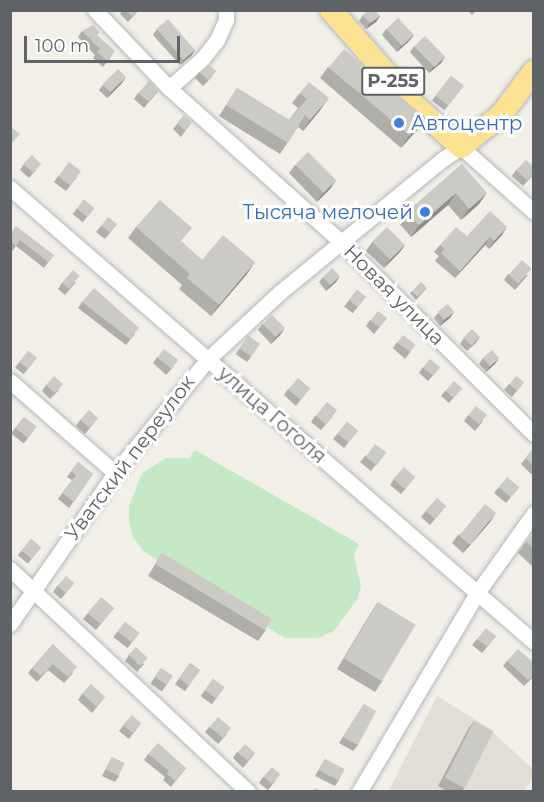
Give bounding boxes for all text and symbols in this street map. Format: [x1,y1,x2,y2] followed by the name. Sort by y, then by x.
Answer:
[27,24,183,62] scale bar
[35,35,89,57] text: 100 m
[360,66,426,96] road number: Р-255
[411,111,522,135] place label: Автоцентр
[392,116,406,130] marker: Автоцентр
[243,200,413,224] place label: Тысяча мелочей
[418,205,432,219] marker: Тысяча мелочей
[339,240,449,350] street label: Новая улица
[213,361,331,469] street label: улица Гоголя
[60,371,200,545] street label: Уватский переулок

